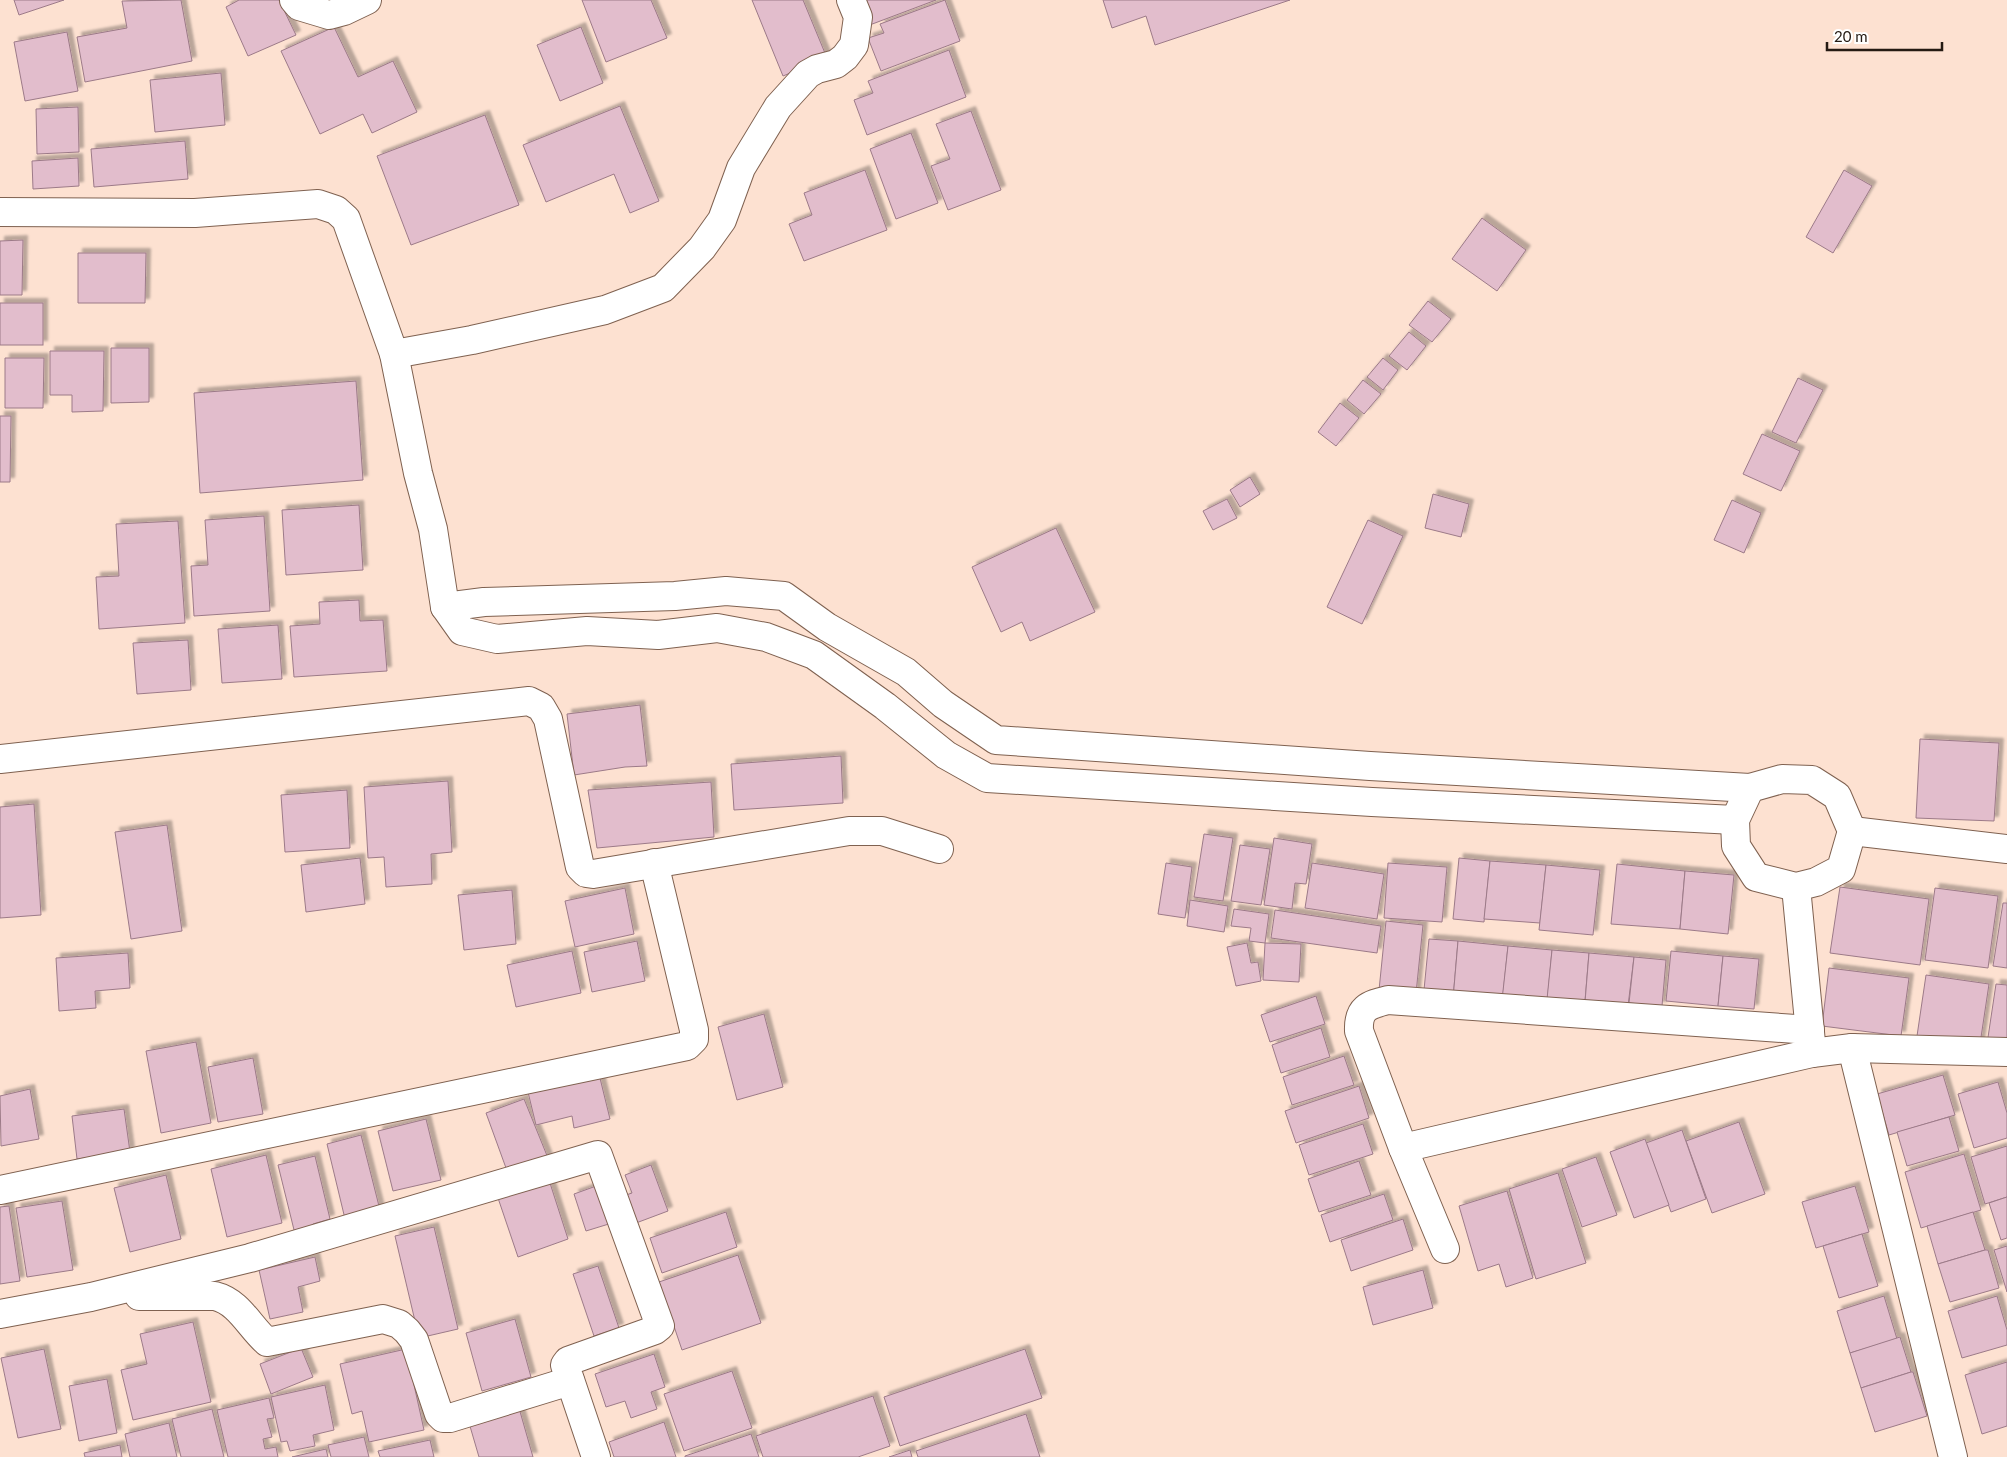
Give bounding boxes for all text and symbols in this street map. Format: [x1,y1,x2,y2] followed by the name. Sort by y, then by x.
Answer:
[1827,20,1942,52] scale bar
[1834,27,1868,45] text: 20 m

